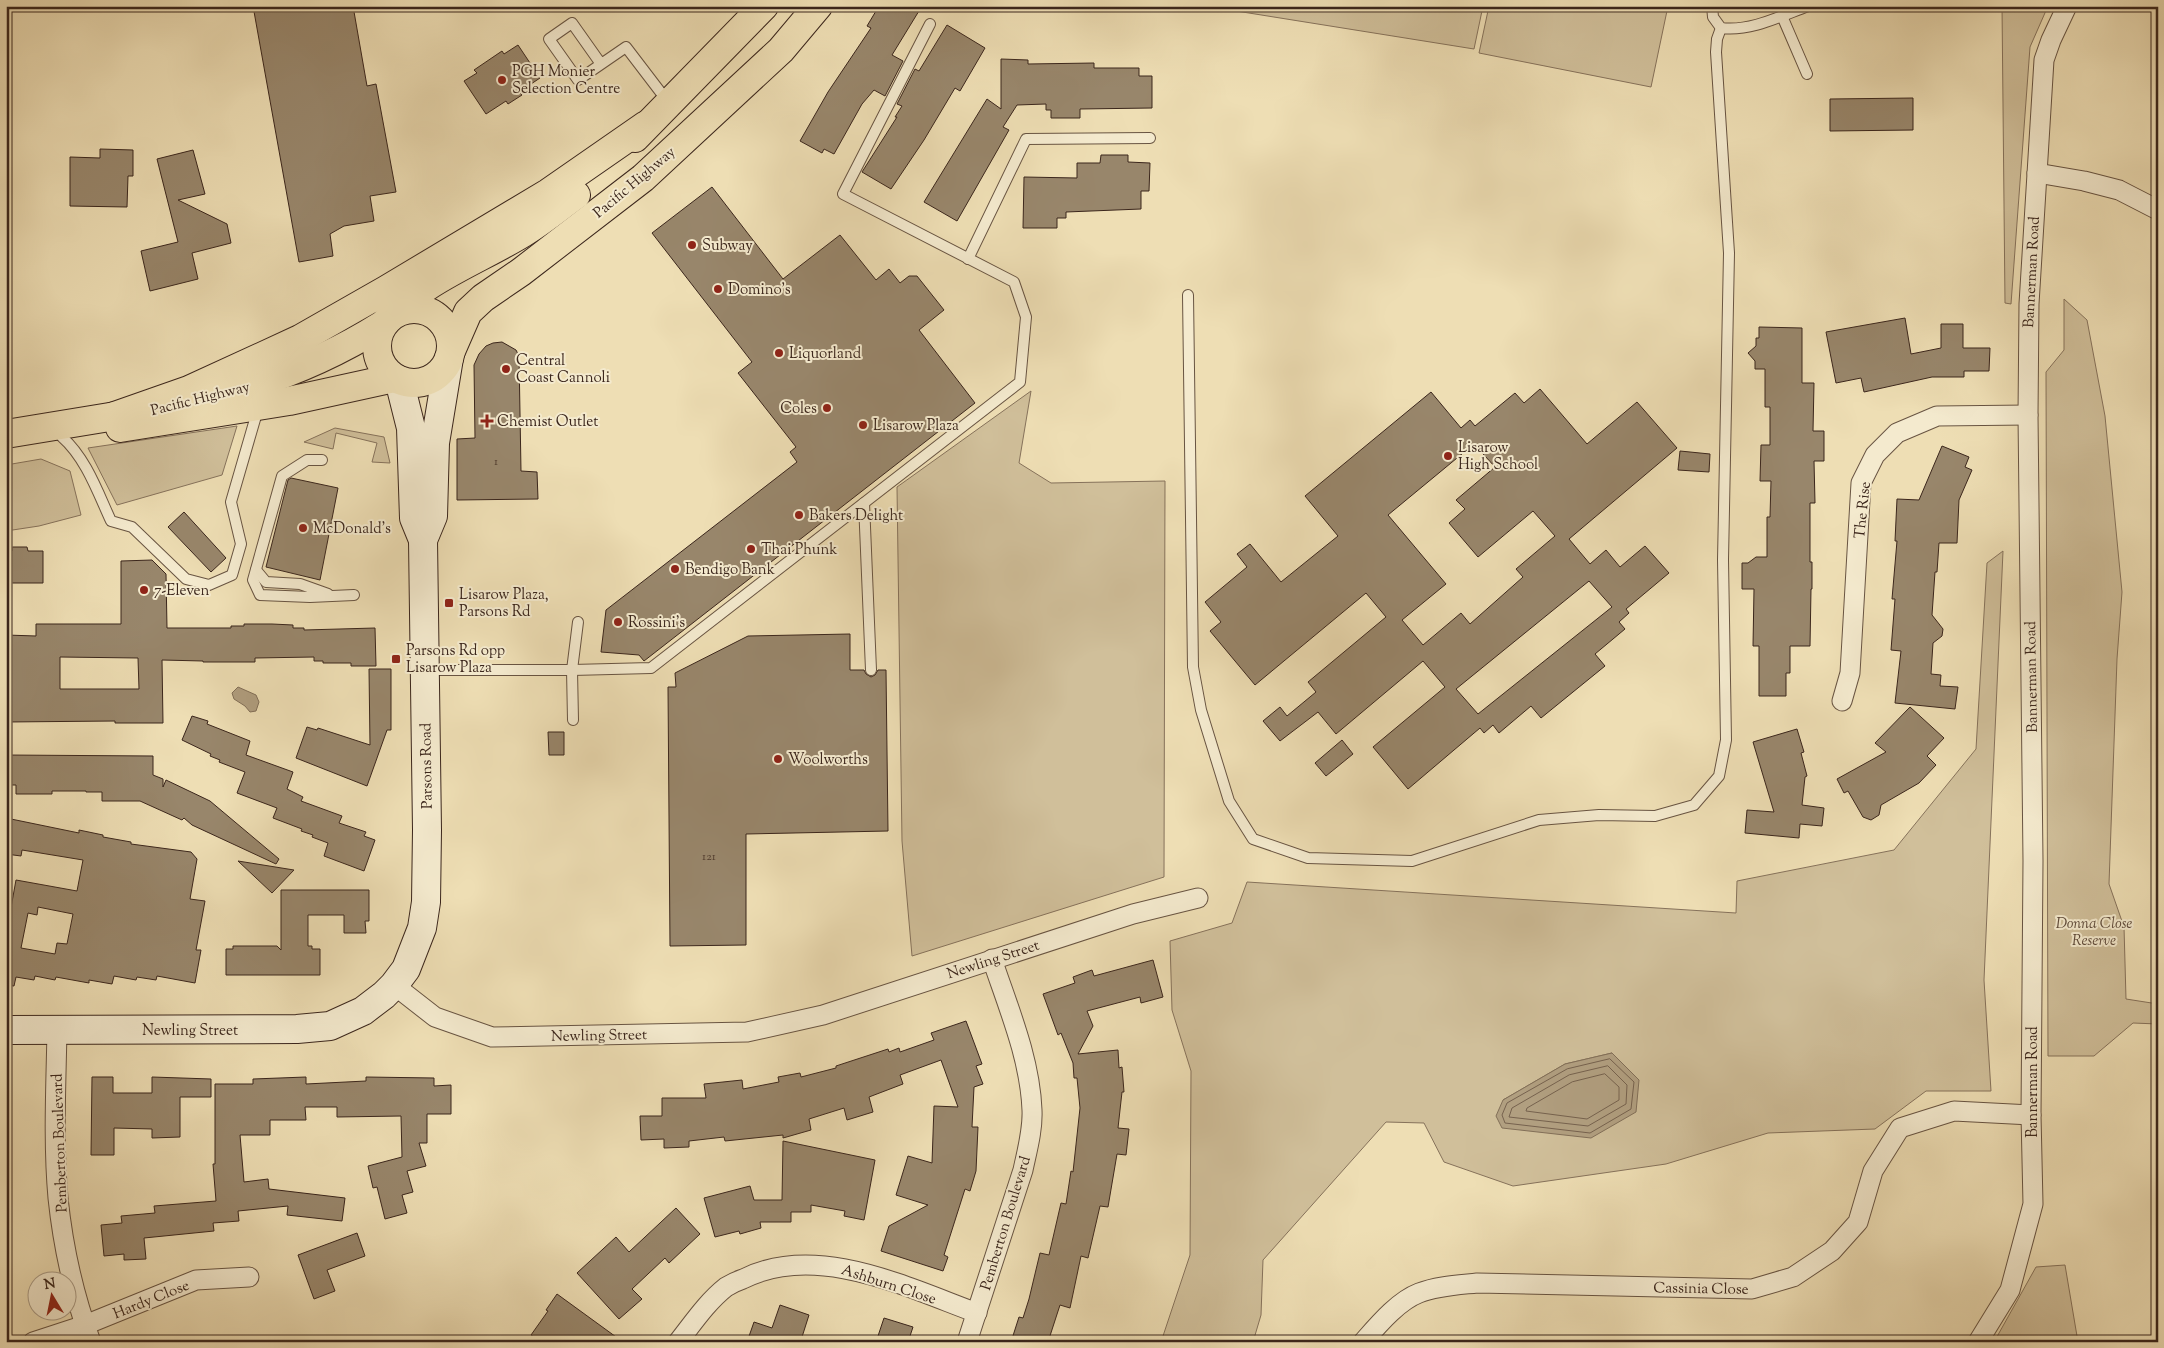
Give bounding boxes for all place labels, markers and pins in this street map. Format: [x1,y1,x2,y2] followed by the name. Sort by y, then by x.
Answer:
[512,62,620,100] place label: PGH Monier Selection Centre
[496,74,508,86] marker: PGH Monier Selection Centre
[702,236,753,257] place label: Subway
[686,239,698,251] marker: Subway
[728,280,791,301] place label: Domino's
[712,283,724,295] marker: Domino's
[789,344,862,365] place label: Liquorland
[773,347,785,359] marker: Liquorland
[516,351,610,389] place label: Central Coast Cannoli
[500,363,512,375] marker: Central Coast Cannoli
[780,399,817,420] place label: Coles
[821,402,833,414] marker: Coles
[497,412,598,433] place label: Chemist Outlet
[481,415,493,427] marker: Chemist Outlet
[873,416,959,437] place label: Lisarow Plaza
[857,419,869,431] marker: Lisarow Plaza
[1458,438,1538,476] place label: Lisarow High School
[1442,450,1454,462] marker: Lisarow High School
[809,506,903,527] place label: Bakers Delight
[793,509,805,521] marker: Bakers Delight
[313,519,391,540] place label: McDonald's
[297,522,309,534] marker: McDonald's
[761,540,838,561] place label: Thai Phunk
[745,543,757,555] marker: Thai Phunk
[685,560,775,581] place label: Bendigo Bank
[669,563,681,575] marker: Bendigo Bank
[154,581,210,602] place label: 7-Eleven
[138,584,150,596] marker: 7-Eleven
[459,585,549,623] place label: Lisarow Plaza, Parsons Rd
[443,597,455,609] marker: Lisarow Plaza, Parsons Rd
[628,613,685,634] place label: Rossini's
[612,616,624,628] marker: Rossini's
[406,641,505,679] place label: Parsons Rd opp Lisarow Plaza
[390,653,402,665] marker: Parsons Rd opp Lisarow Plaza
[788,750,868,771] place label: Woolworths
[772,753,784,765] marker: Woolworths

